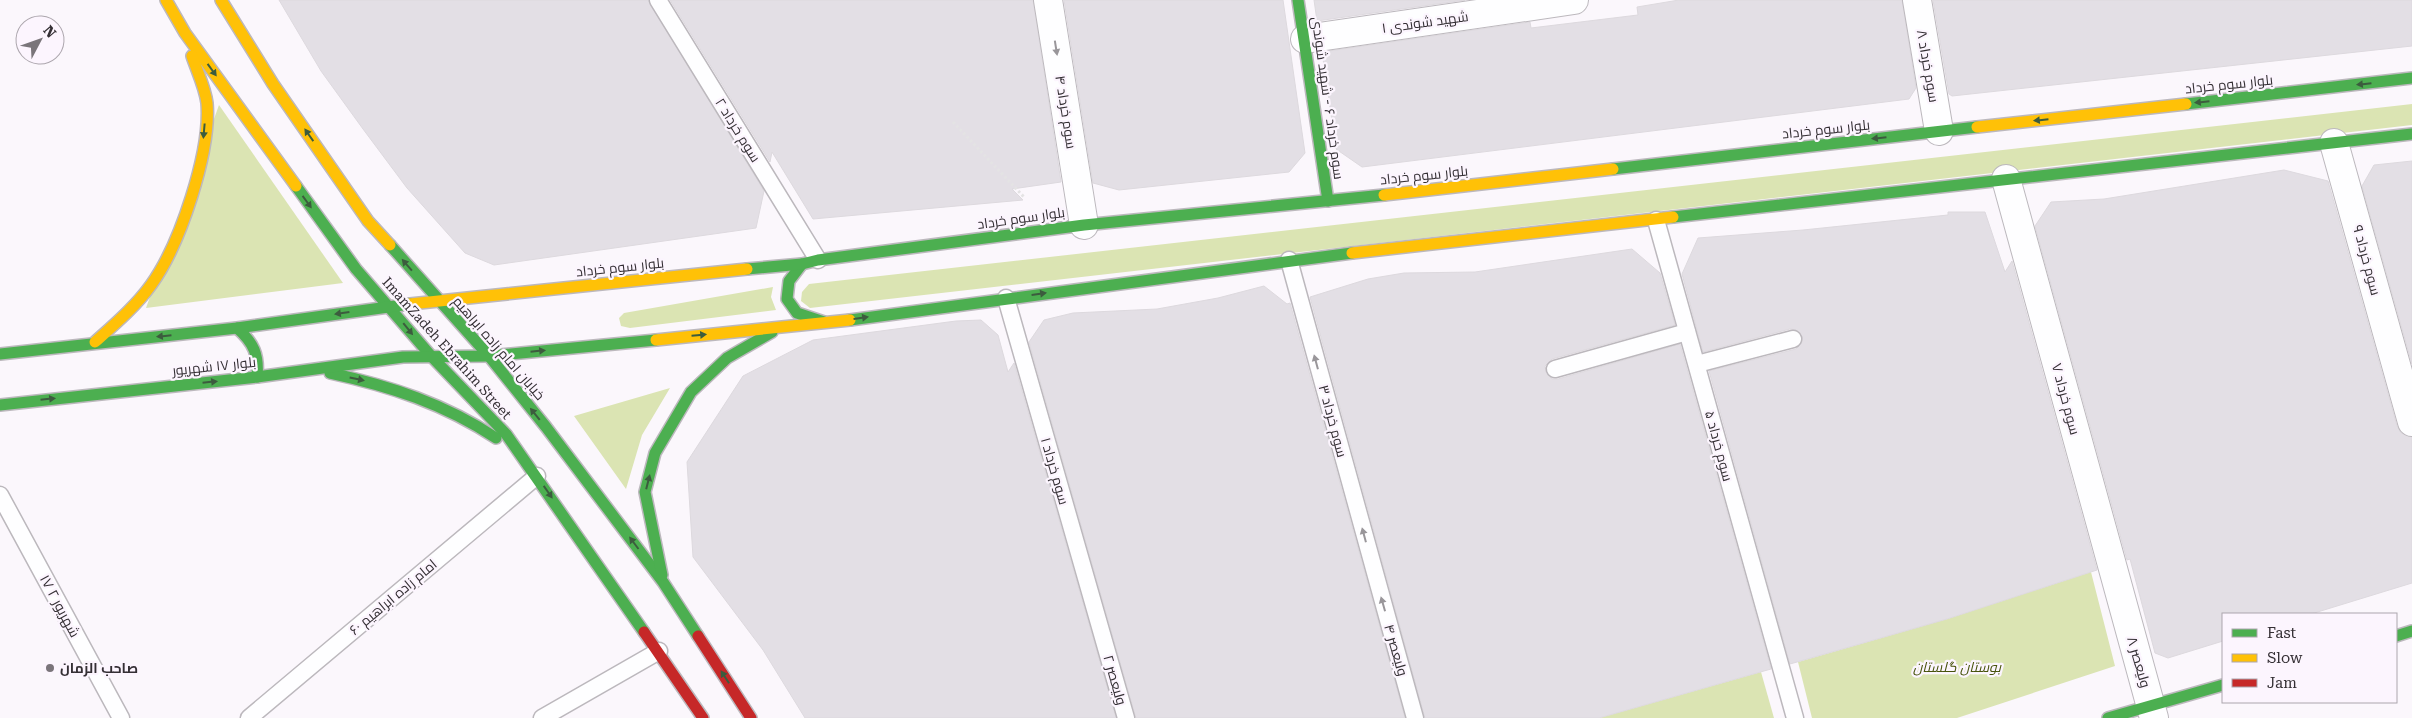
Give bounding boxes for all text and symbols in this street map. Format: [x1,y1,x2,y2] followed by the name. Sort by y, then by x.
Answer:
[1381,8,1469,36] street label: شهید شوندی ۱
[15,15,65,65] north arrow
[1307,16,1347,181] street label: سوم خرداد ۶ - شهید شوندی
[40,22,60,41] text: N
[1912,28,1942,104] street label: سوم خرداد ۸
[1053,40,1061,56] one-way arrow
[207,63,217,77] one-way arrow
[2184,71,2274,99] street label: بلوار سوم خرداد
[1050,74,1080,150] street label: سوم خرداد ۴
[2355,80,2371,88] one-way arrow
[710,95,764,166] street label: سوم خرداد ۲
[2194,98,2210,106] one-way arrow
[1781,116,1871,144] street label: بلوار سوم خرداد
[2032,116,2048,124] one-way arrow
[200,123,208,139] one-way arrow
[304,129,314,142] one-way arrow
[1871,134,1887,142] one-way arrow
[1379,162,1469,190] street label: بلوار سوم خرداد
[302,195,312,209] one-way arrow
[976,204,1066,234] street label: بلوار سوم خرداد
[2348,223,2384,297] street label: سوم خرداد ۹
[575,254,665,282] street label: بلوار سوم خرداد
[401,259,413,271] one-way arrow
[379,274,515,422] street label: ImamZadeh Ebrahim Street
[1032,290,1048,298] one-way arrow
[448,293,548,404] street label: خیابان امام زاده ابراهیم
[334,309,350,317] one-way arrow
[853,314,869,322] one-way arrow
[403,322,414,335] one-way arrow
[692,331,708,339] one-way arrow
[156,332,172,340] one-way arrow
[530,347,546,355] one-way arrow
[170,354,257,378] street label: بلوار ۱۷ شهریور
[1312,354,1320,369] one-way arrow
[2047,361,2083,437] street label: سوم خرداد ۷
[349,375,365,383] one-way arrow
[202,378,218,386] one-way arrow
[1314,383,1350,459] street label: سوم خرداد ۳
[41,395,57,403] one-way arrow
[530,407,541,420] one-way arrow
[1700,409,1736,484] street label: سوم خرداد ۵
[1036,436,1072,507] street label: سوم خرداد ۱
[644,475,652,490] one-way arrow
[543,485,553,499] one-way arrow
[1360,528,1368,543] one-way arrow
[629,536,639,550] one-way arrow
[346,556,441,640] street label: امام زاده ابراهیم ۶۰
[37,572,83,640] street label: ۱۷ شهریور ۲
[1378,596,1386,611] one-way arrow
[2222,613,2397,703] legend
[1381,622,1411,678] street label: ولیعصر ۴
[2267,624,2297,642] text: Fast
[2124,635,2154,689] street label: ولیعصر ۸
[2267,649,2303,667] text: Slow
[1100,653,1130,707] street label: ولیعصر ۲
[1913,659,2002,676] park label: بوستان گلستان
[60,660,138,677] place label: صاحب الزمان
[44,662,56,674] marker: صاحب الزمان
[720,670,729,684] one-way arrow
[2267,674,2297,692] text: Jam

